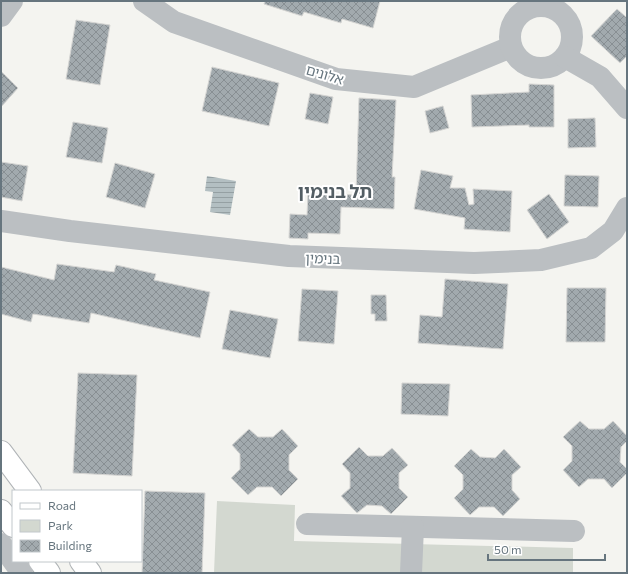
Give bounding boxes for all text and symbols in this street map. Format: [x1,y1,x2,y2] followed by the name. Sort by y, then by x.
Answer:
[304,60,346,88] street label: אלונים
[298,180,372,202] district label: תל בנימין
[305,249,341,267] street label: בנימין
[12,490,142,562] legend
[48,498,76,512] text: Road
[48,518,74,532] text: Park
[488,536,605,562] scale bar
[48,538,92,552] text: Building
[494,542,522,556] text: 50 m

